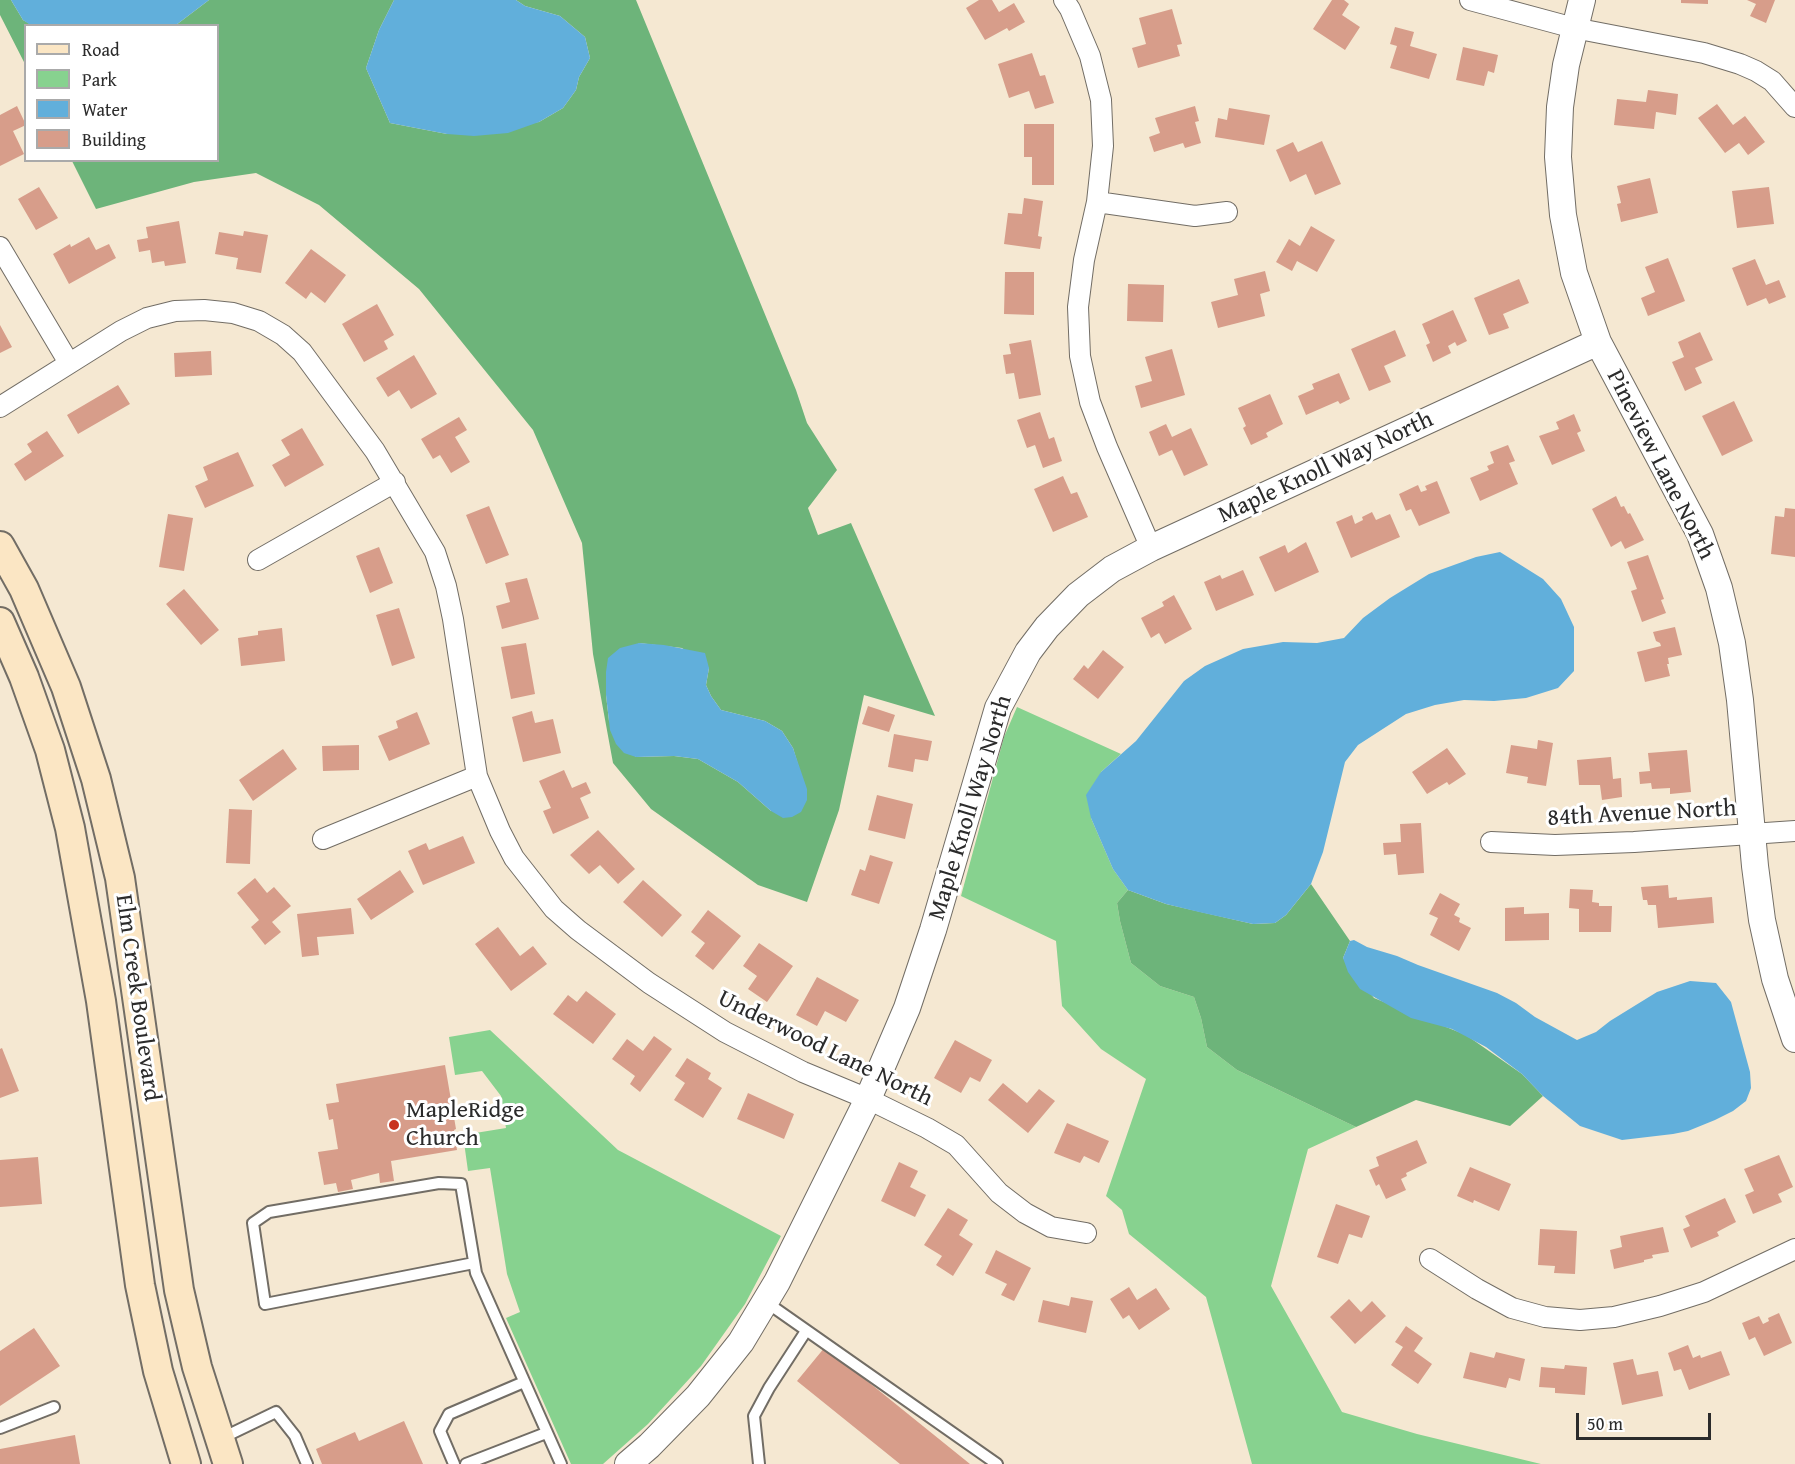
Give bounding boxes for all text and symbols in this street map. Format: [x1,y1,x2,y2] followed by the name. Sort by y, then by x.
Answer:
[24,24,219,162] legend
[82,36,120,63] text: Road
[82,66,117,93] text: Park
[82,96,127,123] text: Water
[82,126,146,153] text: Building
[1600,365,1720,565] street label: Pineview Lane North
[1214,406,1438,530] street label: Maple Knoll Way North
[923,692,1019,924] street label: Maple Knoll Way North
[1547,795,1737,833] street label: 84th Avenue North
[108,893,166,1103] street label: Elm Creek Boulevard
[713,984,937,1114] street label: Underwood Lane North
[406,1097,525,1153] place label: MapleRidge Church
[387,1118,401,1132] marker: MapleRidge Church
[1579,1401,1714,1439] scale bar
[1587,1410,1623,1437] text: 50 m

